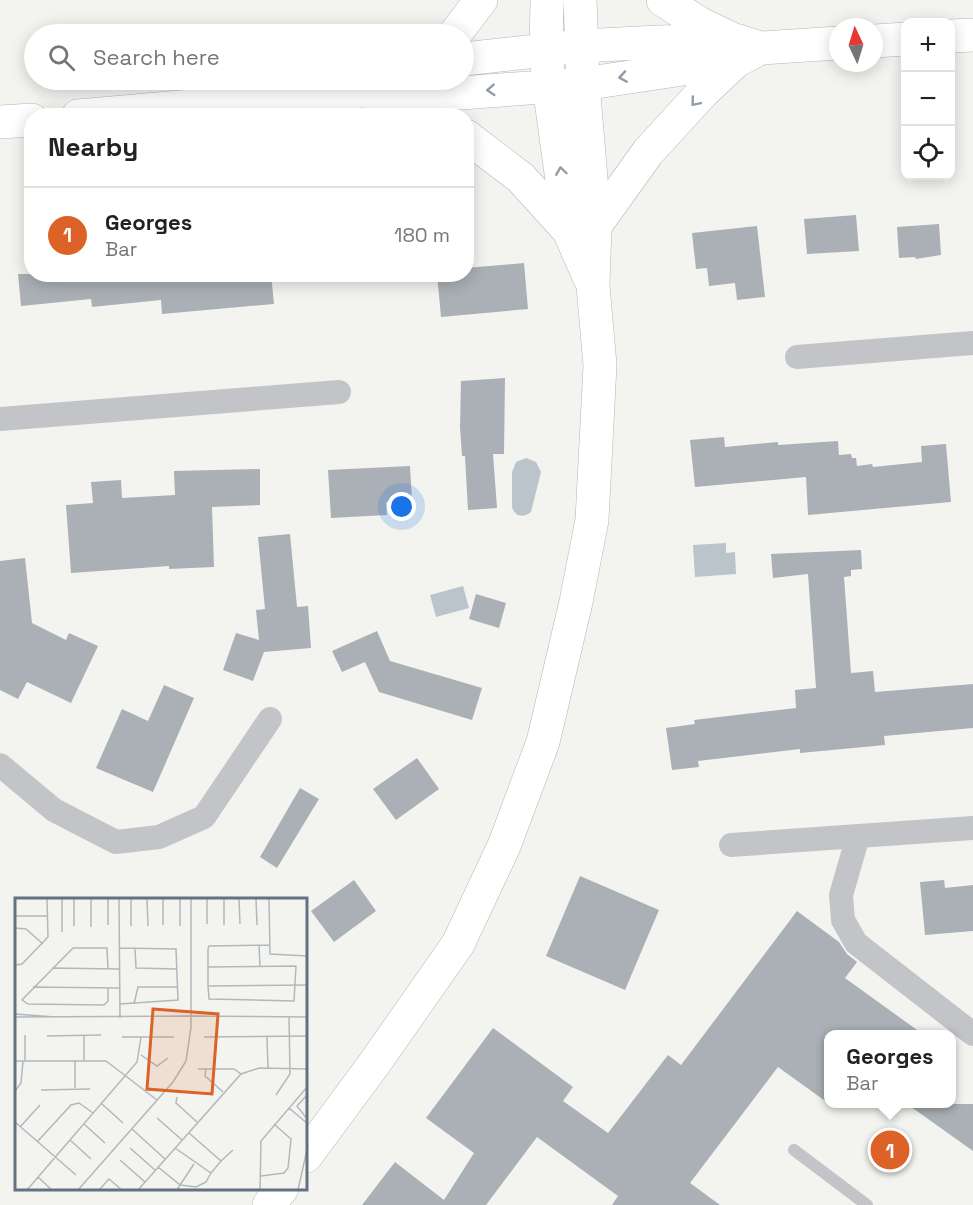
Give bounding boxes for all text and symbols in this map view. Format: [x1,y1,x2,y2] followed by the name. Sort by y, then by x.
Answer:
[829,18,883,72] north arrow
[901,18,955,180] map controls
[901,18,955,72] button: +
[24,24,474,90] search box
[45,41,78,74] icon: search
[93,43,220,71] text: Search here
[618,71,627,83] one-way arrow
[901,72,955,126] button: −
[486,83,495,96] one-way arrow
[691,95,702,106] one-way arrow
[901,126,955,180] button: locate
[48,130,138,164] text: Nearby
[555,166,567,175] one-way arrow
[105,208,192,236] text: Georges
[63,222,72,248] text: 1
[394,222,450,248] text: 180 m
[105,236,137,262] text: Bar
[387,492,416,521] your location
[15,898,308,1190] inset map
[824,1030,956,1108] popup
[846,1042,934,1070] text: Georges
[846,1070,879,1096] text: Bar
[870,1128,910,1172] pin: 1

